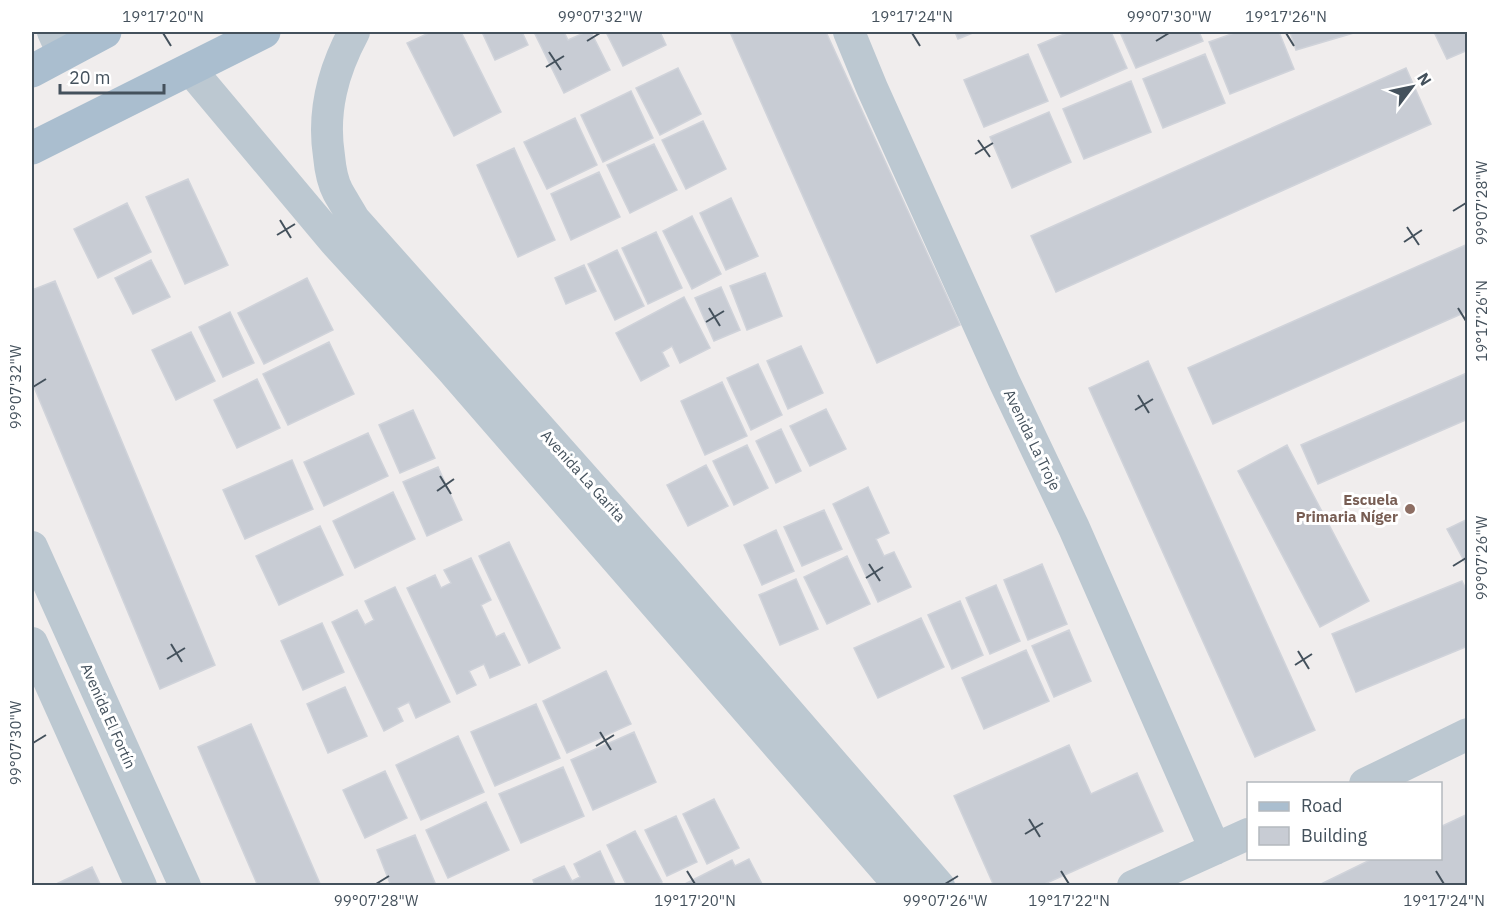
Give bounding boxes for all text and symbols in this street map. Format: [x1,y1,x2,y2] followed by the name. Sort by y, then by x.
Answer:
[122,7,204,26] text: 19°17'20"N
[558,7,643,26] text: 99°07'32"W
[871,7,953,26] text: 19°17'24"N
[1127,7,1212,26] text: 99°07'30"W
[1245,7,1327,26] text: 19°17'26"N
[60,57,164,95] scale bar
[1382,57,1442,117] north arrow
[69,66,111,89] text: 20 m
[1413,69,1436,89] text: N
[1472,160,1491,245] text: 99°07'28"W
[1472,280,1491,362] text: 19°17'26"N
[6,344,25,429] text: 99°07'32"W
[1000,386,1065,493] street label: Avenida La Troje
[537,426,630,526] street label: Avenida La Garita
[1296,490,1398,526] place label: Escuela Primaria Níger
[1403,502,1417,516] marker: Escuela Primaria Níger
[1472,515,1491,600] text: 99°07'26"W
[77,660,140,771] street label: Avenida El Fortín
[6,700,25,785] text: 99°07'30"W
[1247,782,1442,860] legend
[1301,794,1342,817] text: Road
[1301,824,1368,847] text: Building
[334,891,419,910] text: 99°07'28"W
[654,891,736,910] text: 19°17'20"N
[903,891,988,910] text: 99°07'26"W
[1028,891,1110,910] text: 19°17'22"N
[1403,891,1485,910] text: 19°17'24"N

